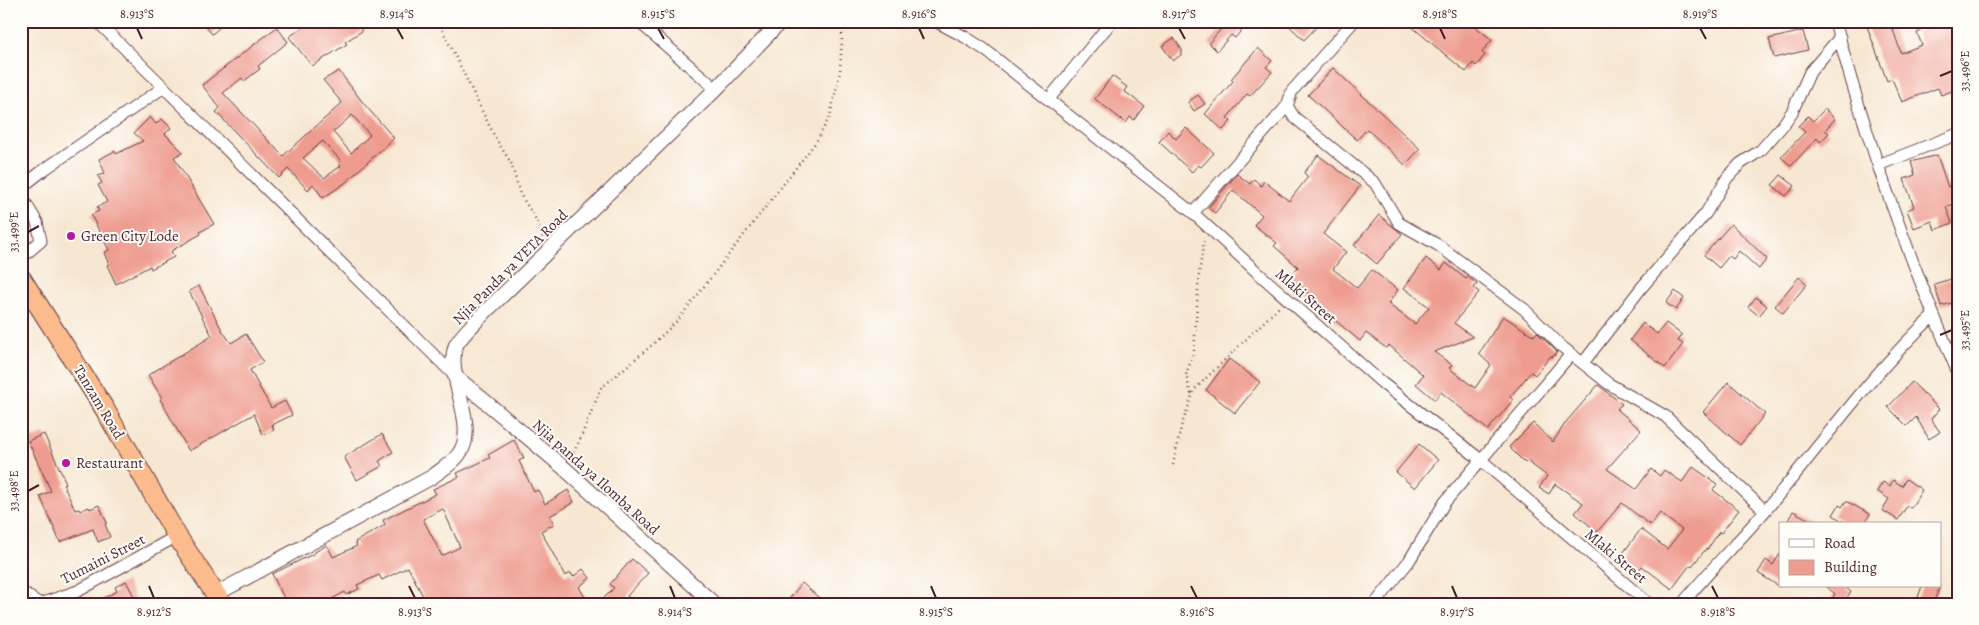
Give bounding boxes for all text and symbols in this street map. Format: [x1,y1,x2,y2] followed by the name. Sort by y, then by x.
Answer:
[120,6,154,22] text: 8.913°S
[380,6,414,22] text: 8.914°S
[641,6,675,22] text: 8.915°S
[902,6,936,22] text: 8.916°S
[1162,6,1196,22] text: 8.917°S
[1423,6,1457,22] text: 8.918°S
[1683,6,1717,22] text: 8.919°S
[1957,51,1973,91] text: 33.496°E
[448,204,573,329] street label: Njia Panda ya VETA Road
[6,212,22,252] text: 33.499°E
[81,226,179,246] place label: Green City Lode
[65,230,77,242] marker: Green City Lode
[1271,264,1341,328] street label: Mlaki Street
[1957,310,1973,350] text: 33.495°E
[69,361,129,444] street label: Tanzam Road
[528,415,664,540] street label: Njia panda ya Ilomba Road
[76,453,143,473] place label: Restaurant
[60,457,72,469] marker: Restaurant
[6,470,22,512] text: 33.498°E
[1779,522,1942,588] legend
[1581,524,1651,588] street label: Mlaki Street
[58,529,149,589] street label: Tumaini Street
[1824,533,1856,553] text: Road
[1824,557,1877,577] text: Building
[137,604,171,620] text: 8.912°S
[398,604,432,620] text: 8.913°S
[658,604,692,620] text: 8.914°S
[919,604,953,620] text: 8.915°S
[1180,604,1214,620] text: 8.916°S
[1440,604,1474,620] text: 8.917°S
[1701,604,1735,620] text: 8.918°S

